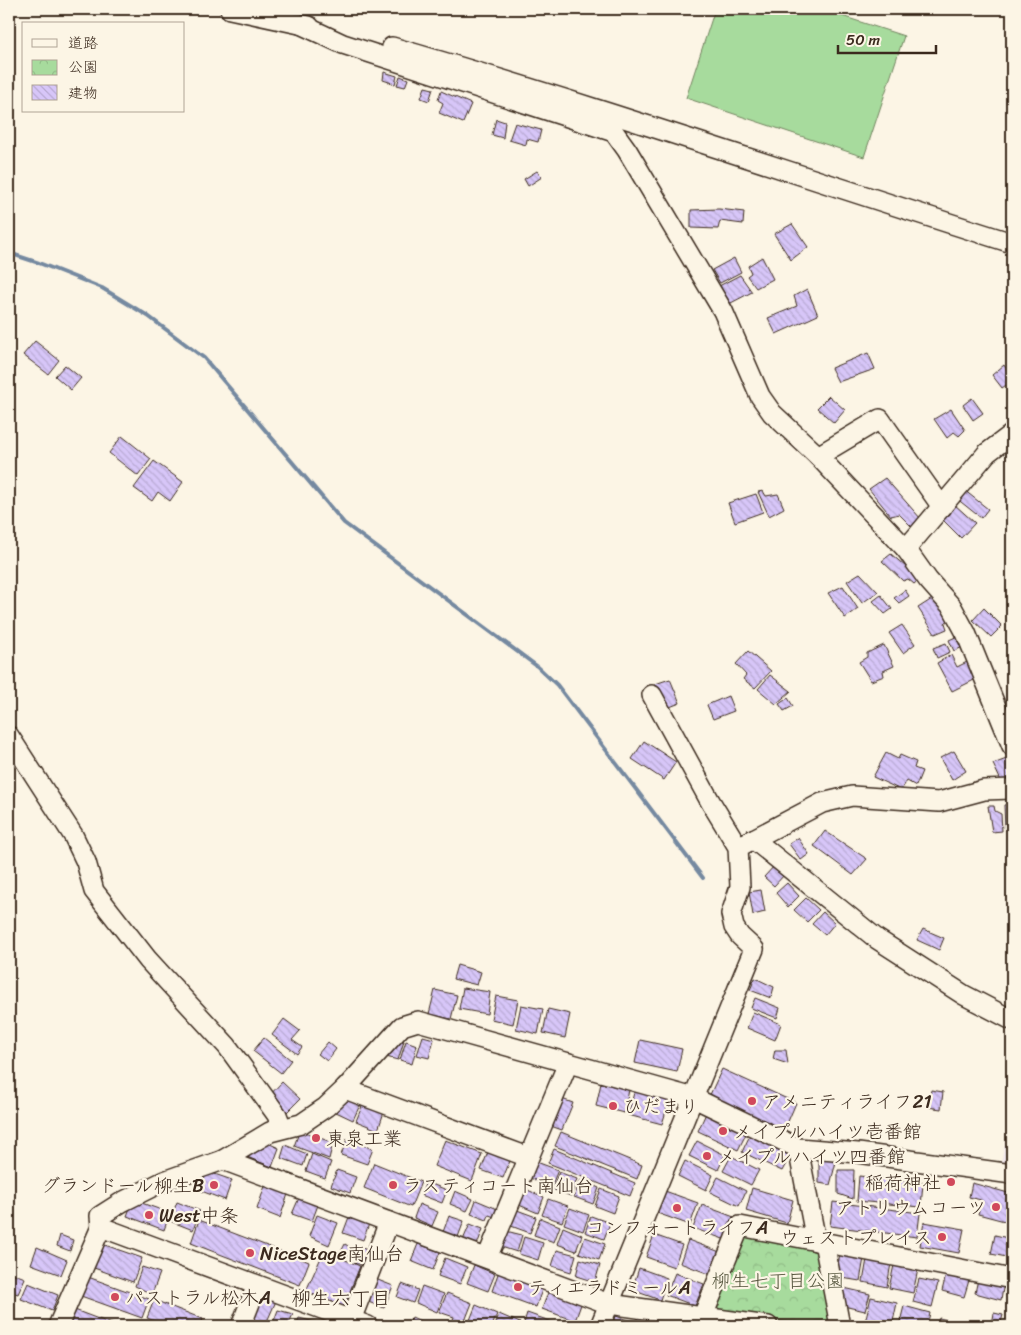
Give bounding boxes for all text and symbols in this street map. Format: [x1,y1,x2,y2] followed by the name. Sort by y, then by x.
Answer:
[22,22,185,112] legend
[838,22,936,54] scale bar
[846,27,881,53] text: 50 m
[68,30,98,56] text: 道路
[68,54,98,80] text: 公園
[68,80,98,106] text: 建物
[762,1085,932,1118] place label: アメニティライフ21
[623,1090,699,1123] place label: ひだまり
[746,1095,758,1107] marker: アメニティライフ21
[607,1100,619,1112] marker: ひだまり
[733,1115,922,1148] place label: メイプルハイツ壱番館
[326,1122,402,1155] place label: 東泉工業
[717,1125,729,1137] marker: メイプルハイツ壱番館
[310,1132,322,1144] marker: 東泉工業
[717,1140,906,1173] place label: メイプルハイツ四番館
[701,1150,713,1162] marker: メイプルハイツ四番館
[865,1166,941,1199] place label: 稲荷神社
[41,1169,204,1202] place label: グランドール柳生B
[403,1169,593,1202] place label: ラスティコート南仙台
[945,1176,957,1188] marker: 稲荷神社
[208,1179,220,1191] marker: グランドール柳生B
[387,1179,399,1191] marker: ラスティコート南仙台
[836,1191,986,1224] place label: アトリウムコーツ
[159,1199,238,1232] place label: West中条
[990,1201,1002,1213] marker: アトリウムコーツ
[671,1202,683,1214] marker: コンフォートライフA
[143,1209,155,1221] marker: West中条
[586,1211,768,1244] place label: コンフォートライフA
[780,1221,932,1254] place label: ウェストプレイス
[936,1231,948,1243] marker: ウェストプレイス
[260,1237,404,1270] place label: NiceStage南仙台
[244,1247,256,1259] marker: NiceStage南仙台
[711,1264,845,1297] park label: 柳生七丁目公園
[528,1271,691,1304] place label: ティエラドミールA
[125,1281,271,1314] place label: パストラル松木A
[291,1281,391,1316] district label: 柳生六丁目
[512,1281,524,1293] marker: ティエラドミールA
[109,1291,121,1303] marker: パストラル松木A

